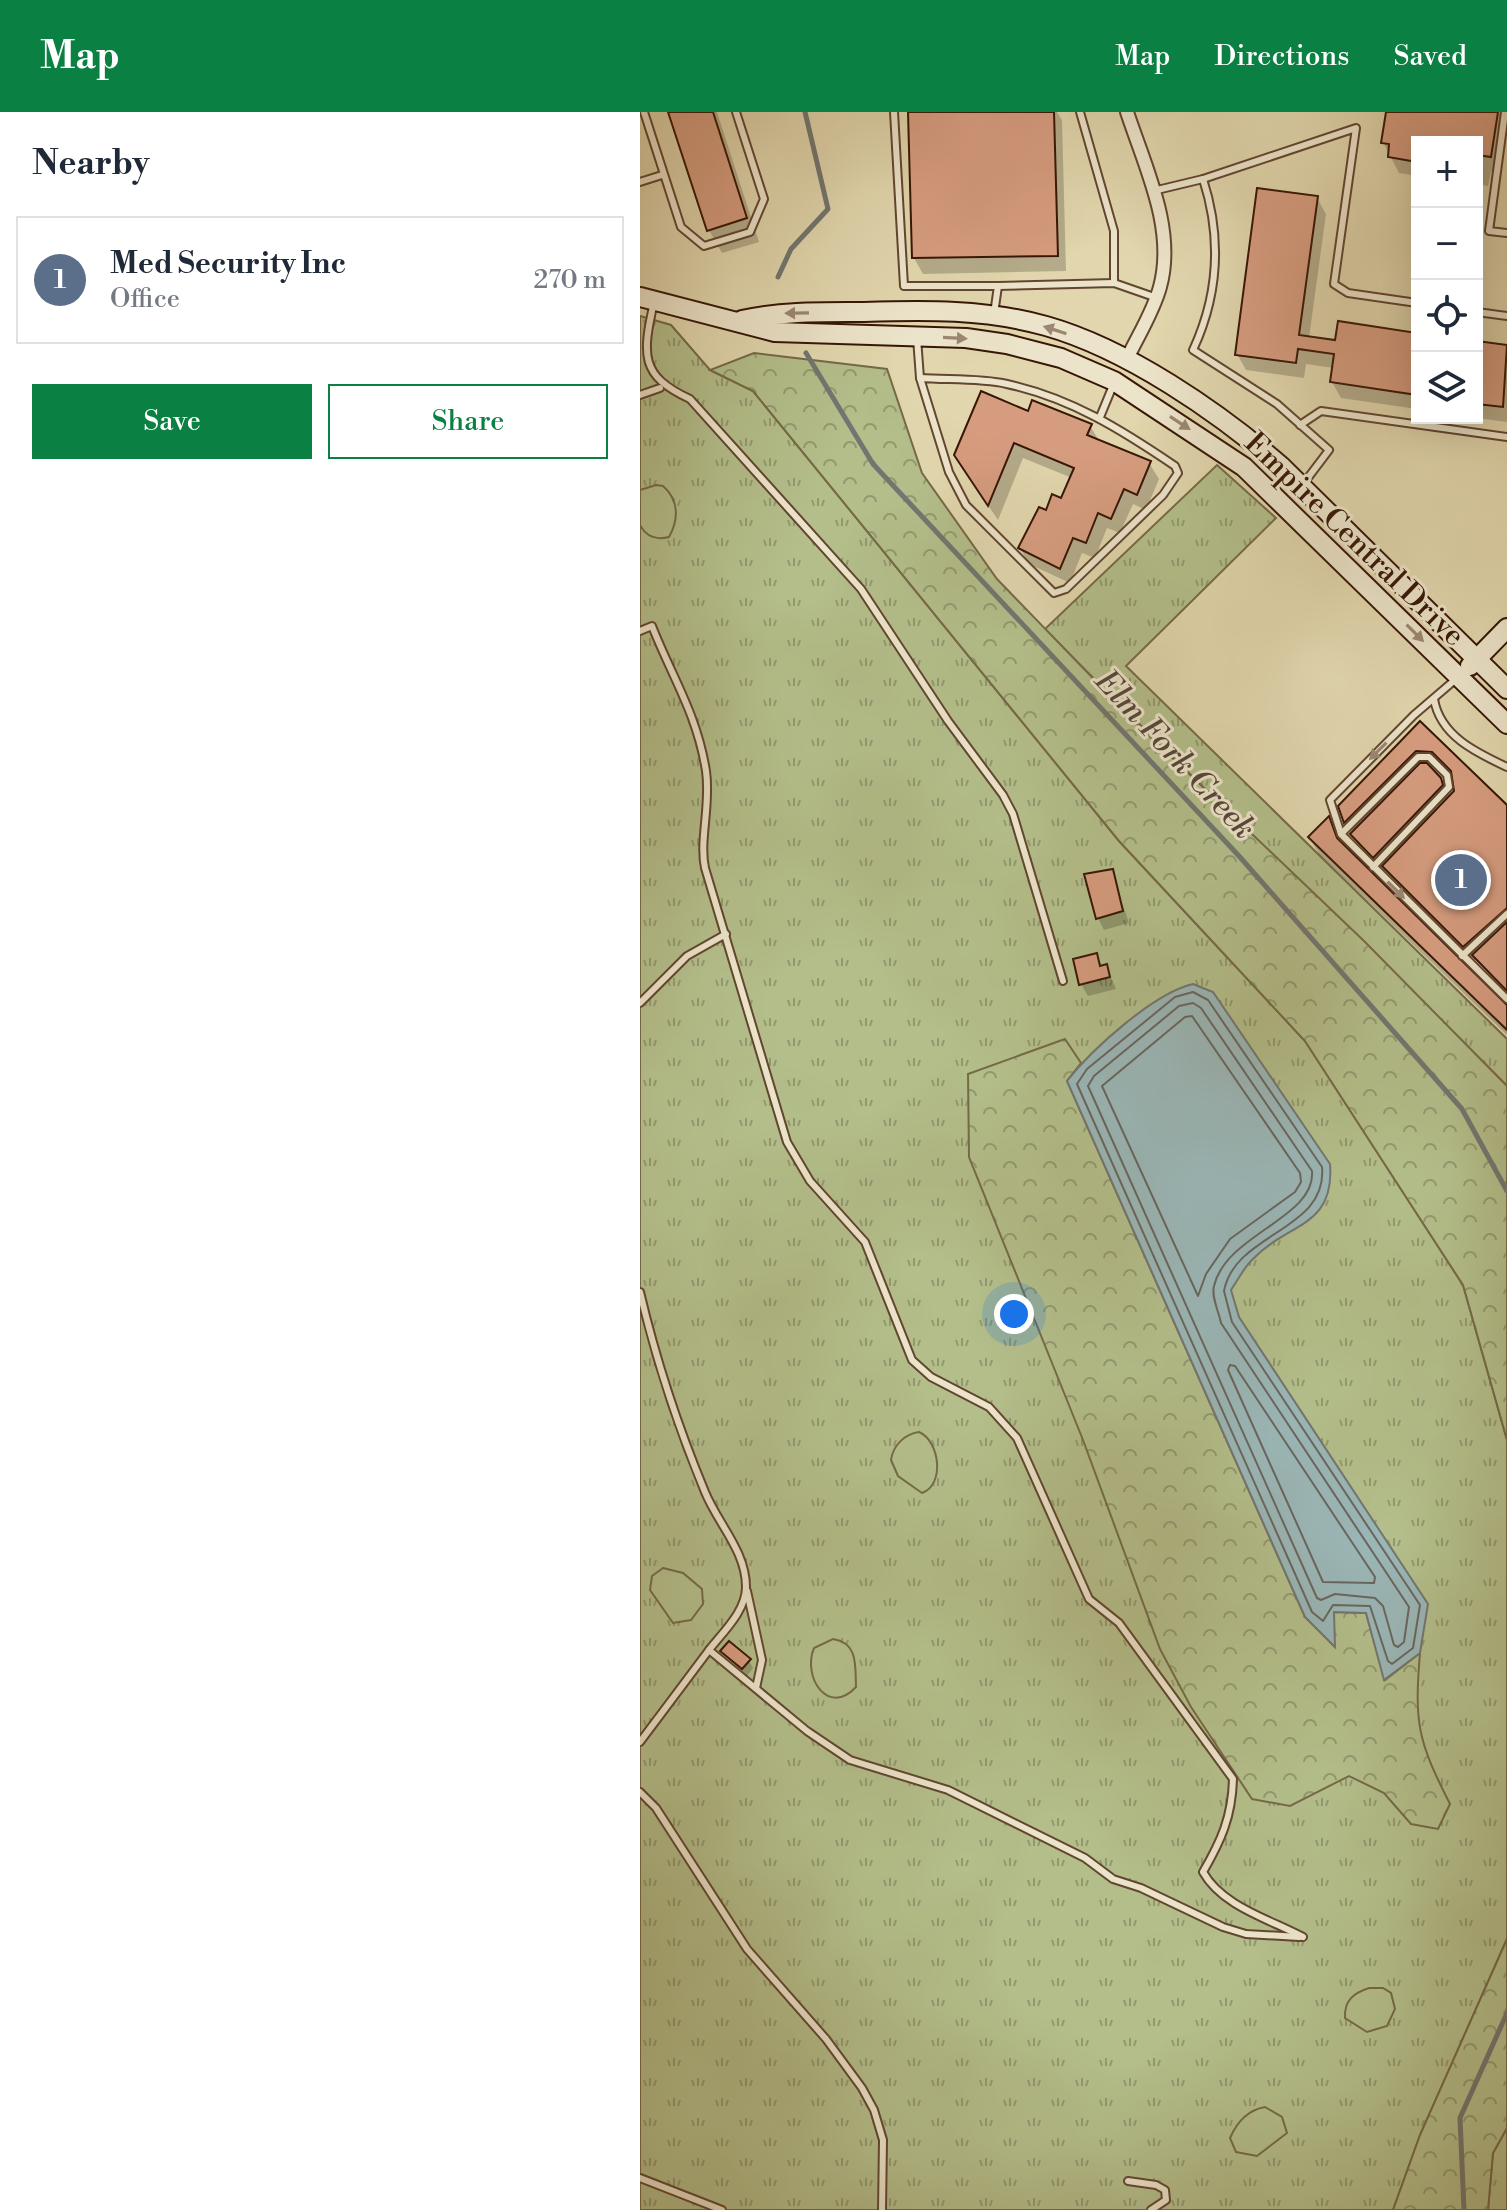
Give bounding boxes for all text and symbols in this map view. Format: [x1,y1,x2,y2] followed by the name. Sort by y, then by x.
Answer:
[40,33,120,80] text: Map
[1115,39,1170,74] text: Map
[1214,39,1349,74] text: Directions
[1393,39,1467,74] text: Saved
[1411,136,1483,424] map controls
[1411,136,1483,208] button: +
[32,143,150,185] text: Nearby
[1411,208,1483,280] button: −
[110,245,346,283] text: Med Security Inc
[54,264,66,296] text: 1
[533,264,606,296] text: 270 m
[1411,280,1483,352] button: locate
[110,283,180,315] text: Office
[784,307,809,320] one-way arrow
[1042,323,1066,335] one-way arrow
[943,331,968,344] one-way arrow
[1411,352,1483,424] button: layers
[32,384,312,459] button: Save
[328,384,608,459] button: Share
[1170,416,1191,431] one-way arrow
[1236,425,1472,655] street label: Empire Central Drive
[1405,624,1424,642] one-way arrow
[1085,660,1264,848] water label: Elm Fork Creek
[1369,741,1388,760] one-way arrow
[1435,850,1487,910] pin: 1
[1386,880,1405,899] one-way arrow
[994,1294,1034,1334] your location

